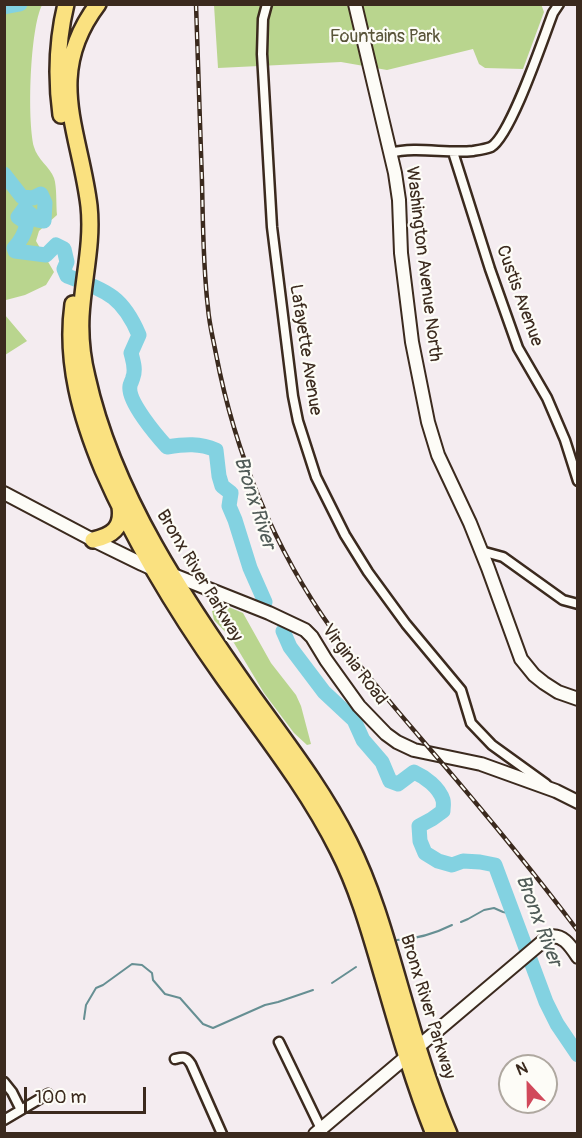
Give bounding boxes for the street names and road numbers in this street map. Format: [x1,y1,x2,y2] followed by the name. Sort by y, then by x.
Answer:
[400,165,446,363] street label: Washington Avenue North
[491,243,547,349] street label: Custis Avenue
[284,283,326,417] street label: Lafayette Avenue
[151,506,247,646] street label: Bronx River Parkway
[317,620,391,710] street label: Virginia Road
[395,932,459,1082] street label: Bronx River Parkway

